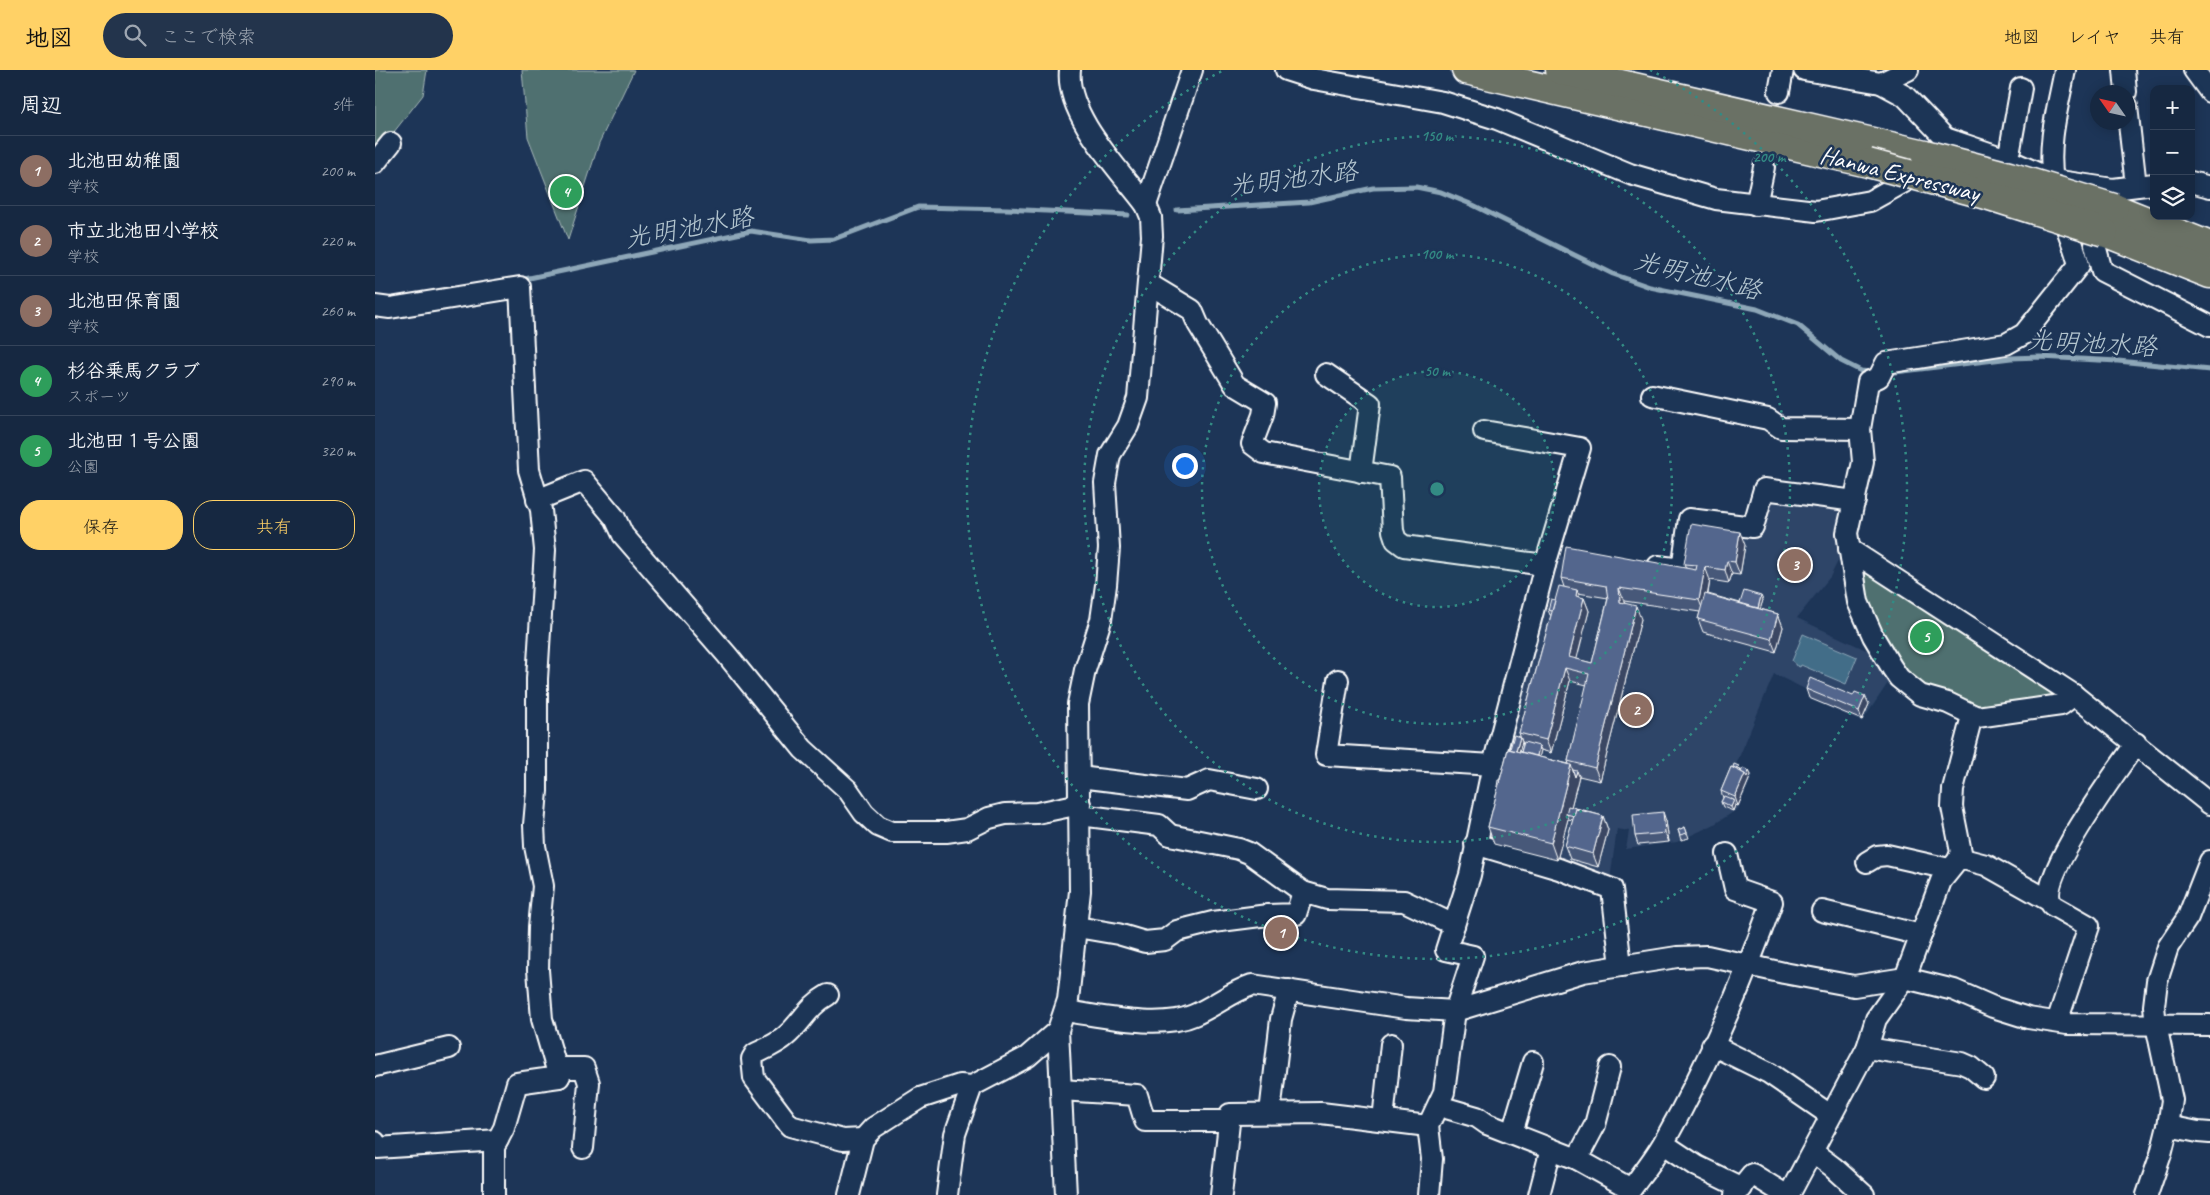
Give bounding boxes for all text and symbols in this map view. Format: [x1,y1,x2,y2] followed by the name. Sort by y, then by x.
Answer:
[103,13,453,58] search box
[121,21,149,49] icon: search
[25,23,73,53] text: 地図
[161,25,256,49] text: ここで検索
[2004,26,2040,48] text: 地図
[2068,26,2121,48] text: レイヤ
[2149,26,2185,48] text: 共有
[2090,85,2135,130] north arrow
[2150,85,2195,220] map controls
[2150,85,2195,130] button: +
[20,92,62,118] text: 周辺
[332,95,355,115] text: 5件
[1421,127,1455,146] text: 150 m
[2150,130,2195,175] button: −
[1817,139,1985,210] street label: Hanwa Expressway
[1753,148,1787,167] text: 200 m
[67,149,181,173] text: 北池田幼稚園
[1227,154,1362,203] water label: 光明池水路
[32,161,40,181] text: 1
[321,161,355,181] text: 200 m
[550,173,582,211] pin: 4
[2150,175,2195,220] button: layers
[67,177,99,197] text: 学校
[622,200,758,255] water label: 光明池水路
[67,219,219,243] text: 市立北池田小学校
[32,231,40,251] text: 2
[321,231,355,251] text: 220 m
[1631,244,1767,308] water label: 光明池水路
[1421,245,1455,264] text: 100 m
[67,247,99,267] text: 学校
[67,289,181,313] text: 北池田保育園
[32,301,40,321] text: 3
[321,301,355,321] text: 260 m
[67,317,99,337] text: 学校
[2026,324,2160,363] water label: 光明池水路
[67,359,200,383] text: 杉谷乗馬クラブ
[1424,362,1451,381] text: 50 m
[32,371,40,391] text: 4
[321,371,355,391] text: 290 m
[67,387,131,407] text: スポーツ
[67,429,200,453] text: 北池田１号公園
[33,441,39,461] text: 5
[321,441,355,461] text: 320 m
[1172,453,1198,479] your location
[67,457,99,477] text: 公園
[1428,480,1446,498] centre of rings
[20,500,183,550] button: 保存
[193,500,355,550] button: 共有
[1779,546,1811,584] pin: 3
[1910,618,1942,656] pin: 5
[1620,691,1652,729] pin: 2
[1265,914,1297,952] pin: 1

